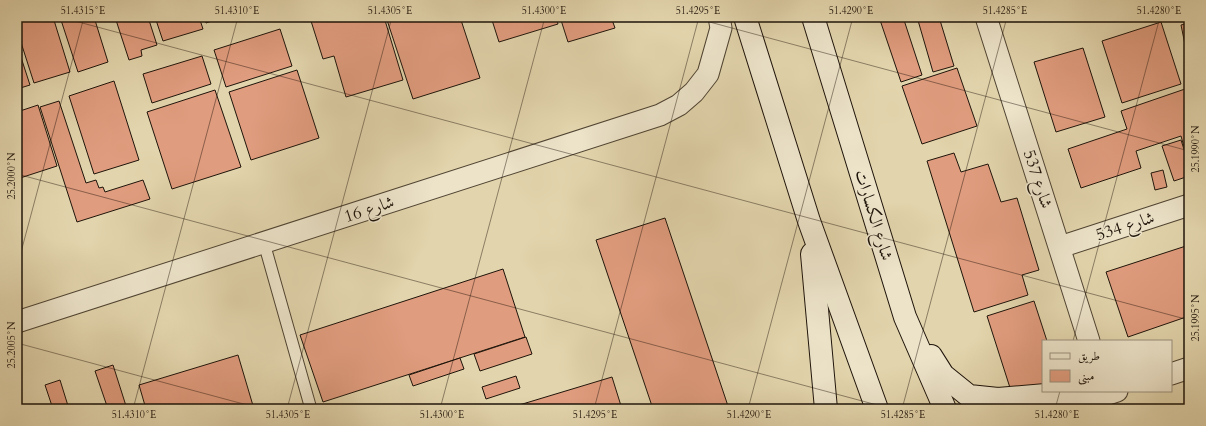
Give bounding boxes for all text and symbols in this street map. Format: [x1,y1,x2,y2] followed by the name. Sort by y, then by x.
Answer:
[61,4,105,18] text: 51.4315°E
[215,4,259,18] text: 51.4310°E
[368,4,412,18] text: 51.4305°E
[522,4,566,18] text: 51.4300°E
[676,4,720,18] text: 51.4295°E
[829,4,873,18] text: 51.4290°E
[983,4,1027,18] text: 51.4285°E
[1137,4,1181,18] text: 51.4280°E
[1189,125,1203,172] text: 25.1990°N
[1016,147,1058,212] street label: شارع 537
[5,152,19,199] text: 25.2000°N
[847,167,899,264] street label: شارع الكسارات
[341,190,398,230] street label: شارع 16
[1093,206,1158,248] street label: شارع 534
[1189,294,1203,341] text: 25.1995°N
[5,321,19,368] text: 25.2005°N
[1042,340,1172,392] legend
[1078,348,1100,364] text: طريق
[1078,368,1094,385] text: مبنى
[112,408,156,422] text: 51.4310°E
[266,408,310,422] text: 51.4305°E
[420,408,464,422] text: 51.4300°E
[573,408,617,422] text: 51.4295°E
[727,408,771,422] text: 51.4290°E
[881,408,925,422] text: 51.4285°E
[1035,408,1079,422] text: 51.4280°E

